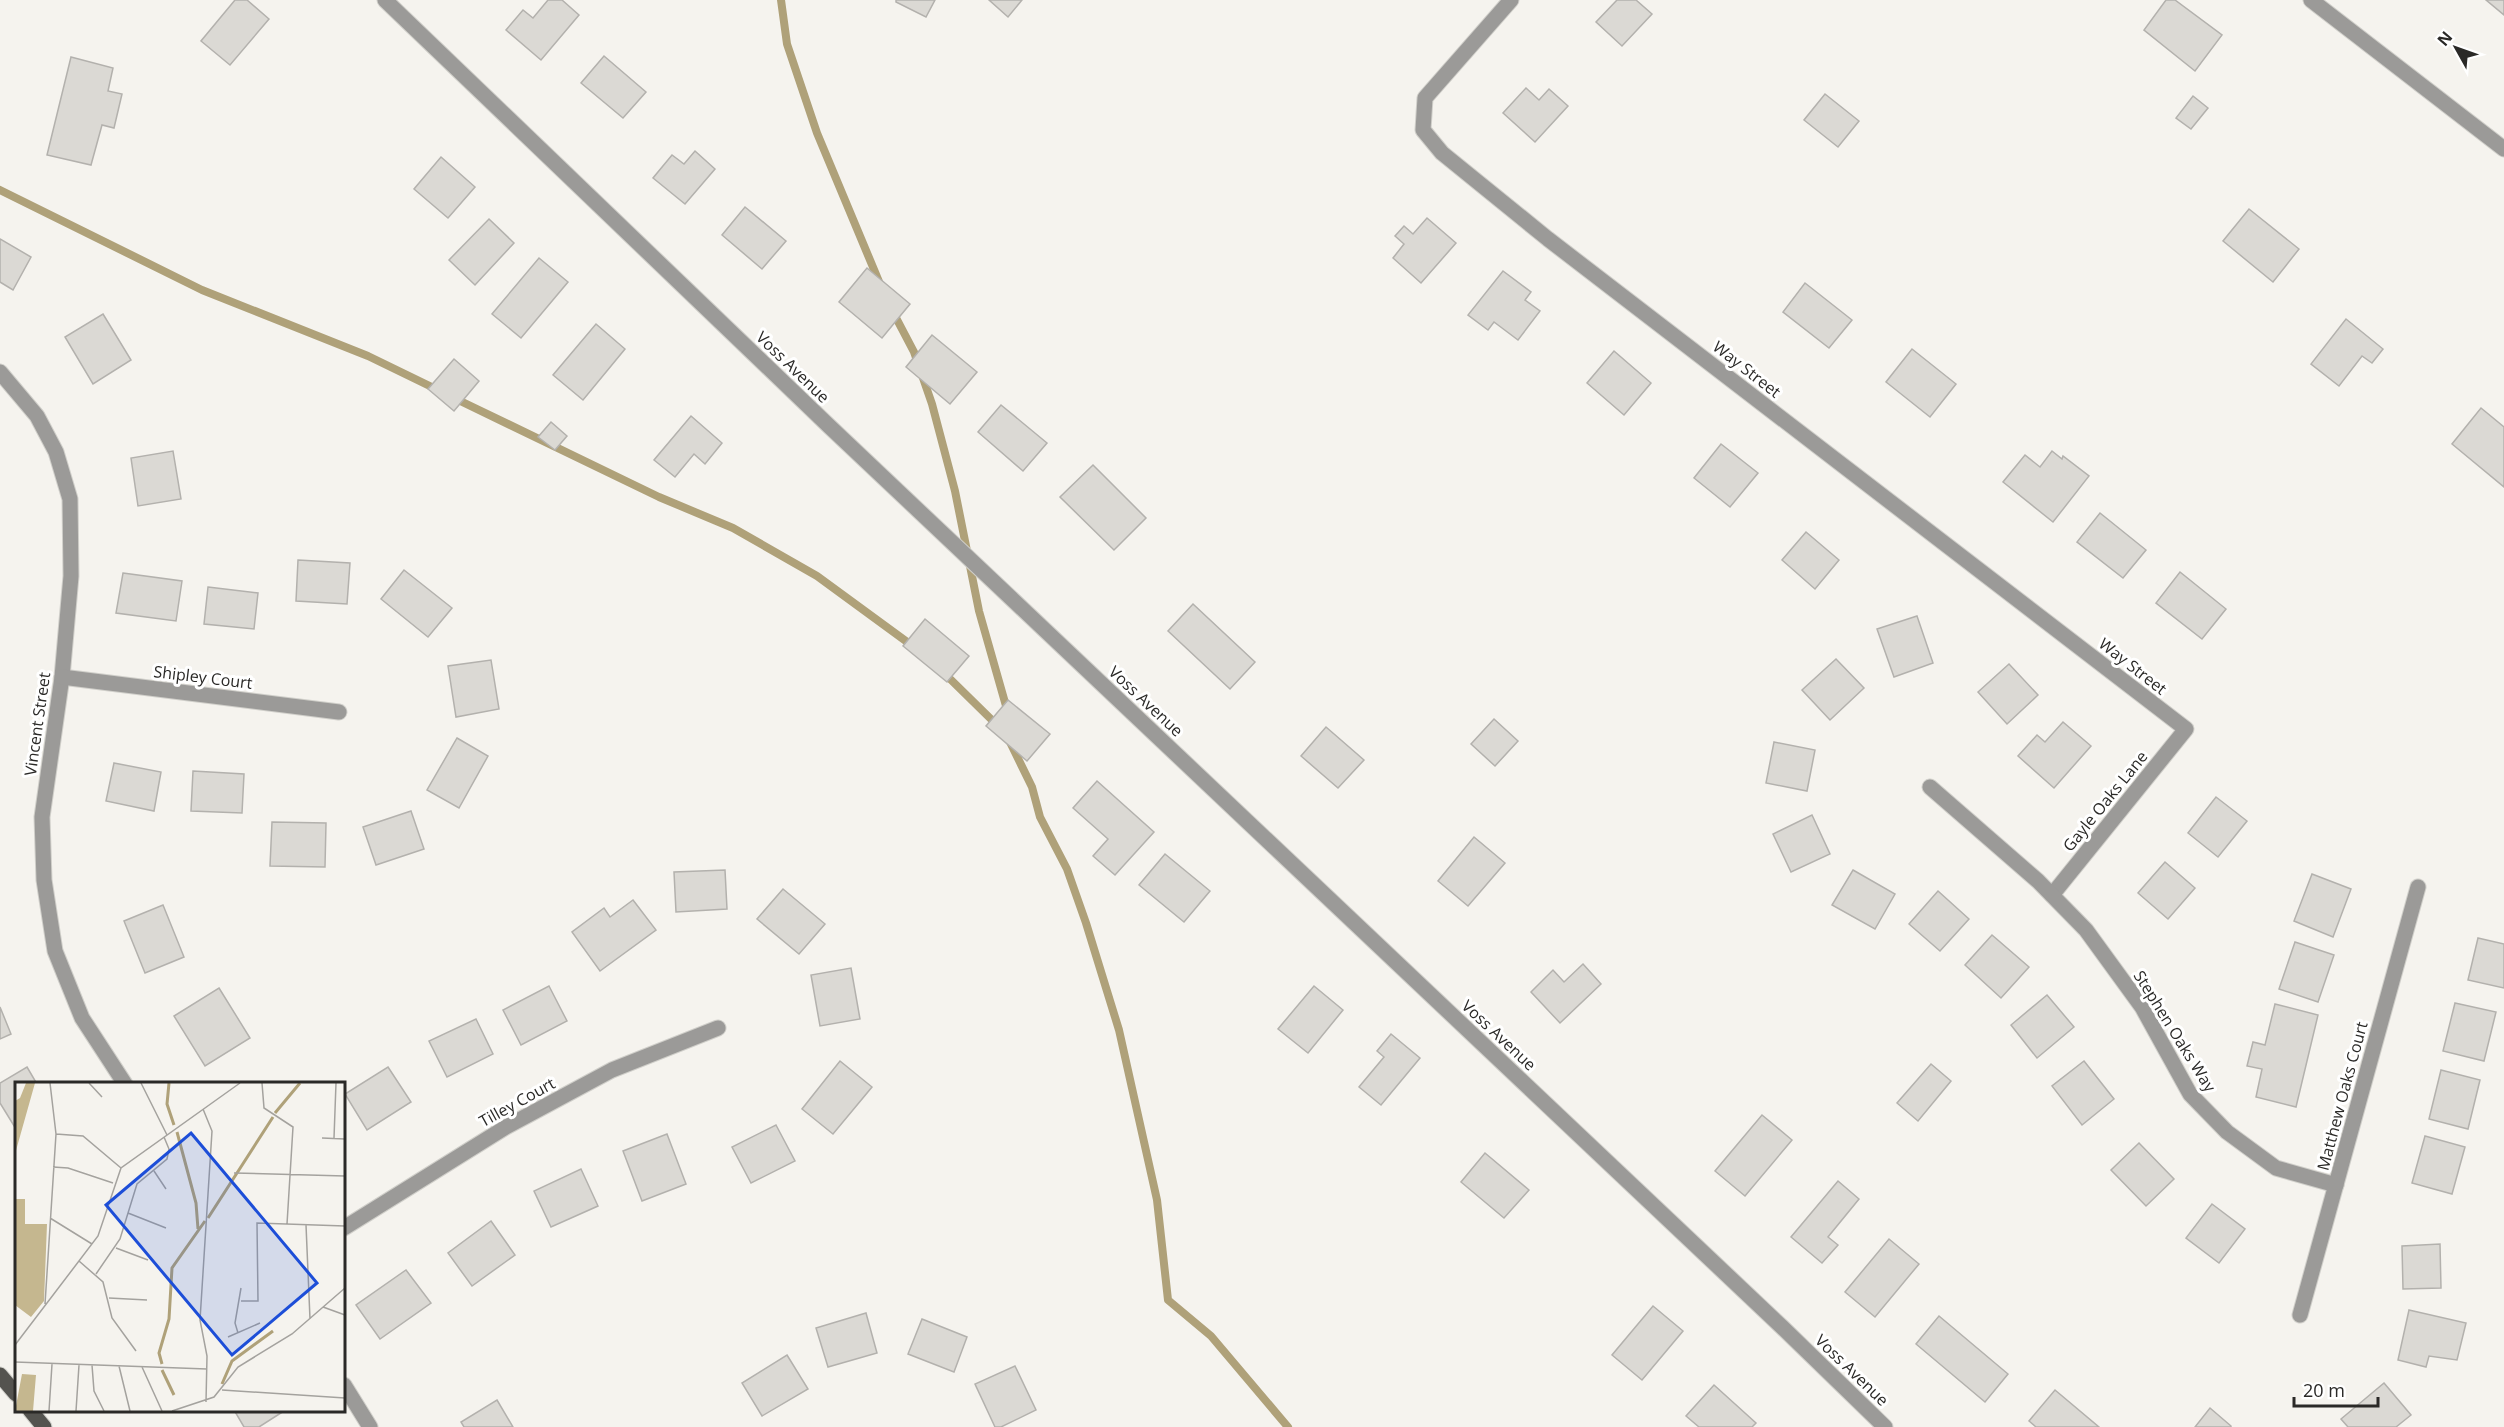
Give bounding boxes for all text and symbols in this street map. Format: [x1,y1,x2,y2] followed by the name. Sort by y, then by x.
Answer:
[2426,18,2486,78] north arrow
[2432,26,2457,50] text: N
[751,326,835,408] street label: Voss Avenue
[1708,336,1786,403] street label: Way Street
[2094,633,2172,700] street label: Way Street
[152,660,254,694] street label: Shipley Court
[1104,661,1188,741] street label: Voss Avenue
[19,670,55,777] street label: Vincent Street
[2058,746,2152,856] street label: Gayle Oaks Lane
[2129,966,2222,1097] street label: Stephen Oaks Way
[1457,995,1541,1075] street label: Voss Avenue
[2312,1019,2373,1173] street label: Matthew Oaks Court
[475,1072,559,1132] street label: Tilley Court
[15,1082,345,1412] inset map
[1810,1329,1894,1411] street label: Voss Avenue
[2294,1370,2378,1408] scale bar
[2303,1378,2345,1402] text: 20 m

